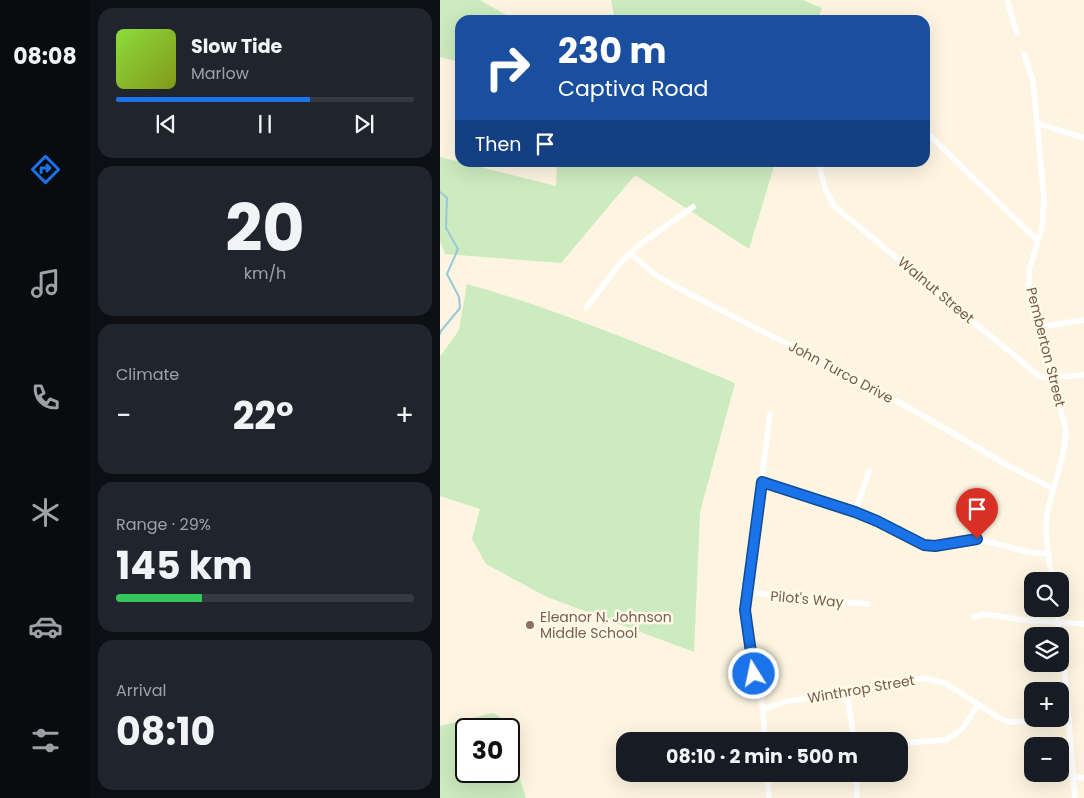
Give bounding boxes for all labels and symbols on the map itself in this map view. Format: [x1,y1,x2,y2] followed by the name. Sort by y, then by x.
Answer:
[893,252,979,328] street label: Walnut Street
[1022,285,1070,409] street label: Pemberton Street
[785,336,897,408] street label: John Turco Drive
[956,488,998,539] pin
[770,586,845,612] street label: Pilot's Way
[540,607,672,643] place label: Eleanor N. Johnson Middle School
[524,619,536,631] marker: Eleanor N. Johnson Middle School
[727,647,779,699] position arrow
[806,670,916,708] street label: Winthrop Street
[455,718,520,783] speed limit sign: 30

